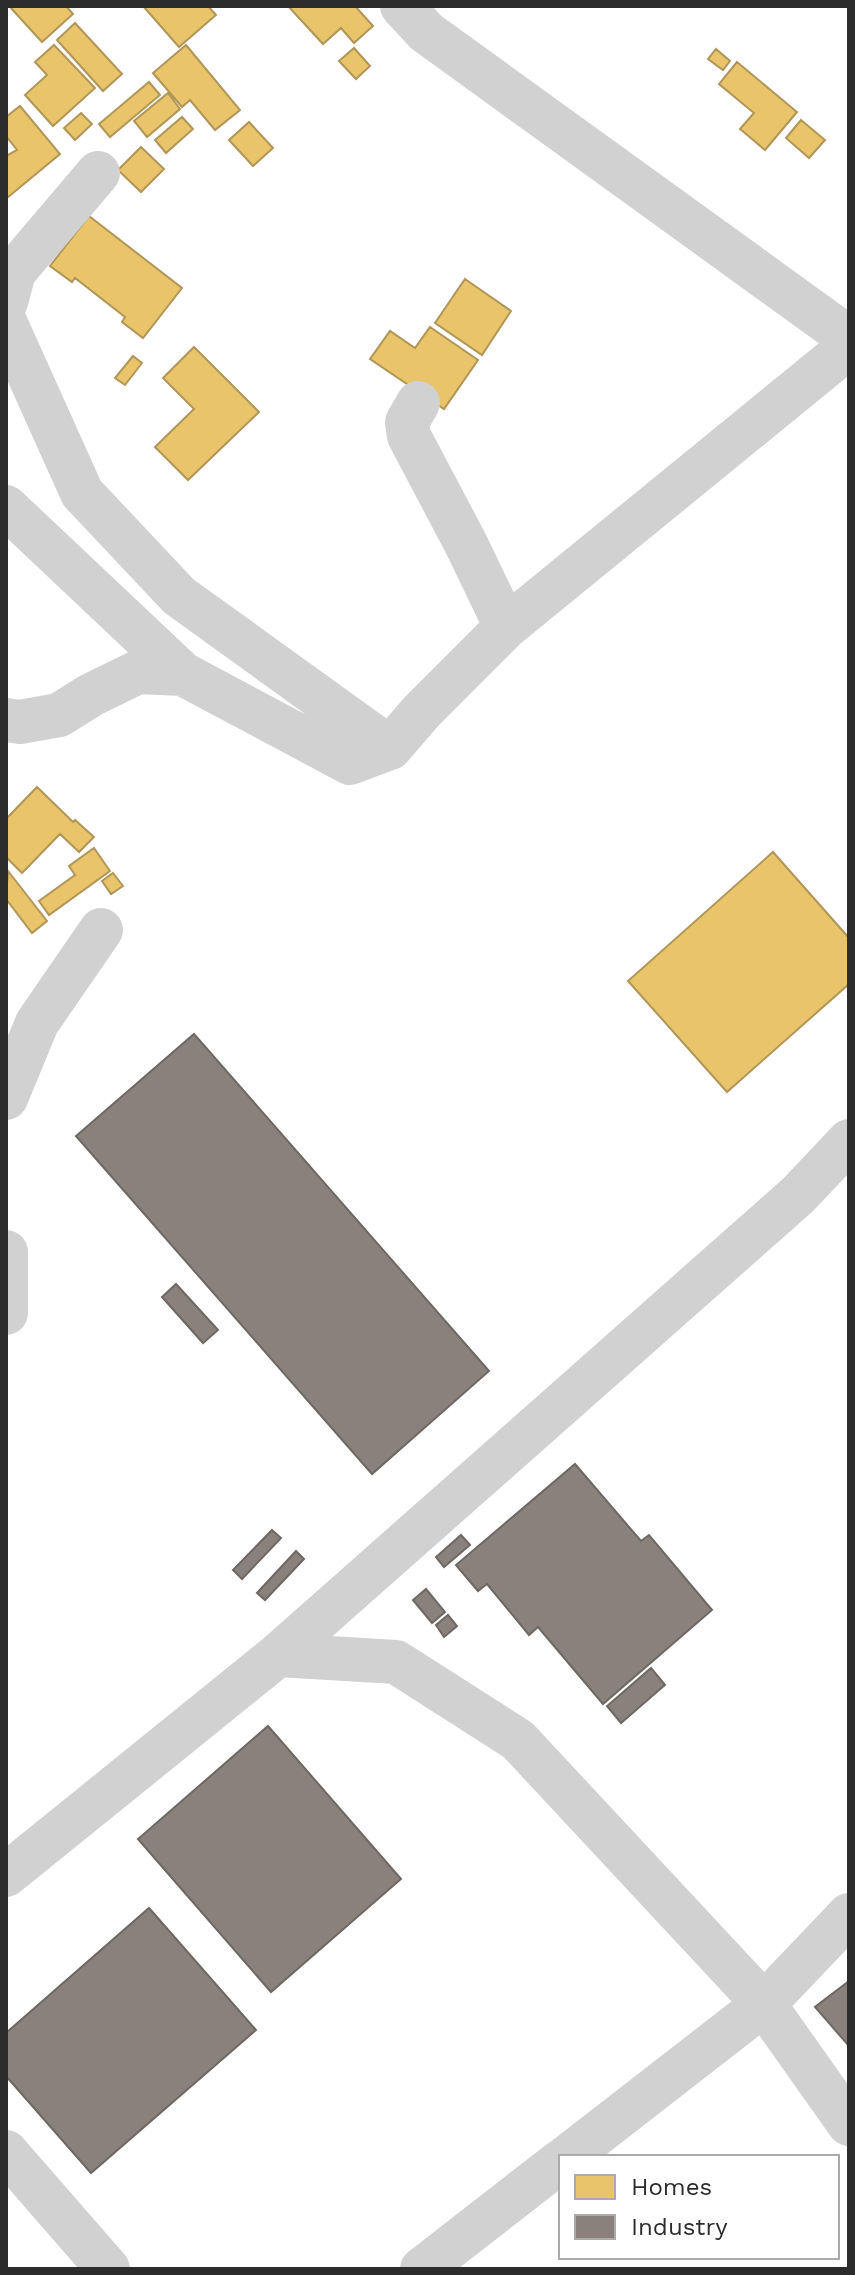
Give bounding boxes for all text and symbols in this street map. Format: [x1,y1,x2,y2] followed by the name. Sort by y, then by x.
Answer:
[559,2155,839,2259] legend
[631,2173,712,2201] text: Homes
[631,2213,728,2241] text: Industry

